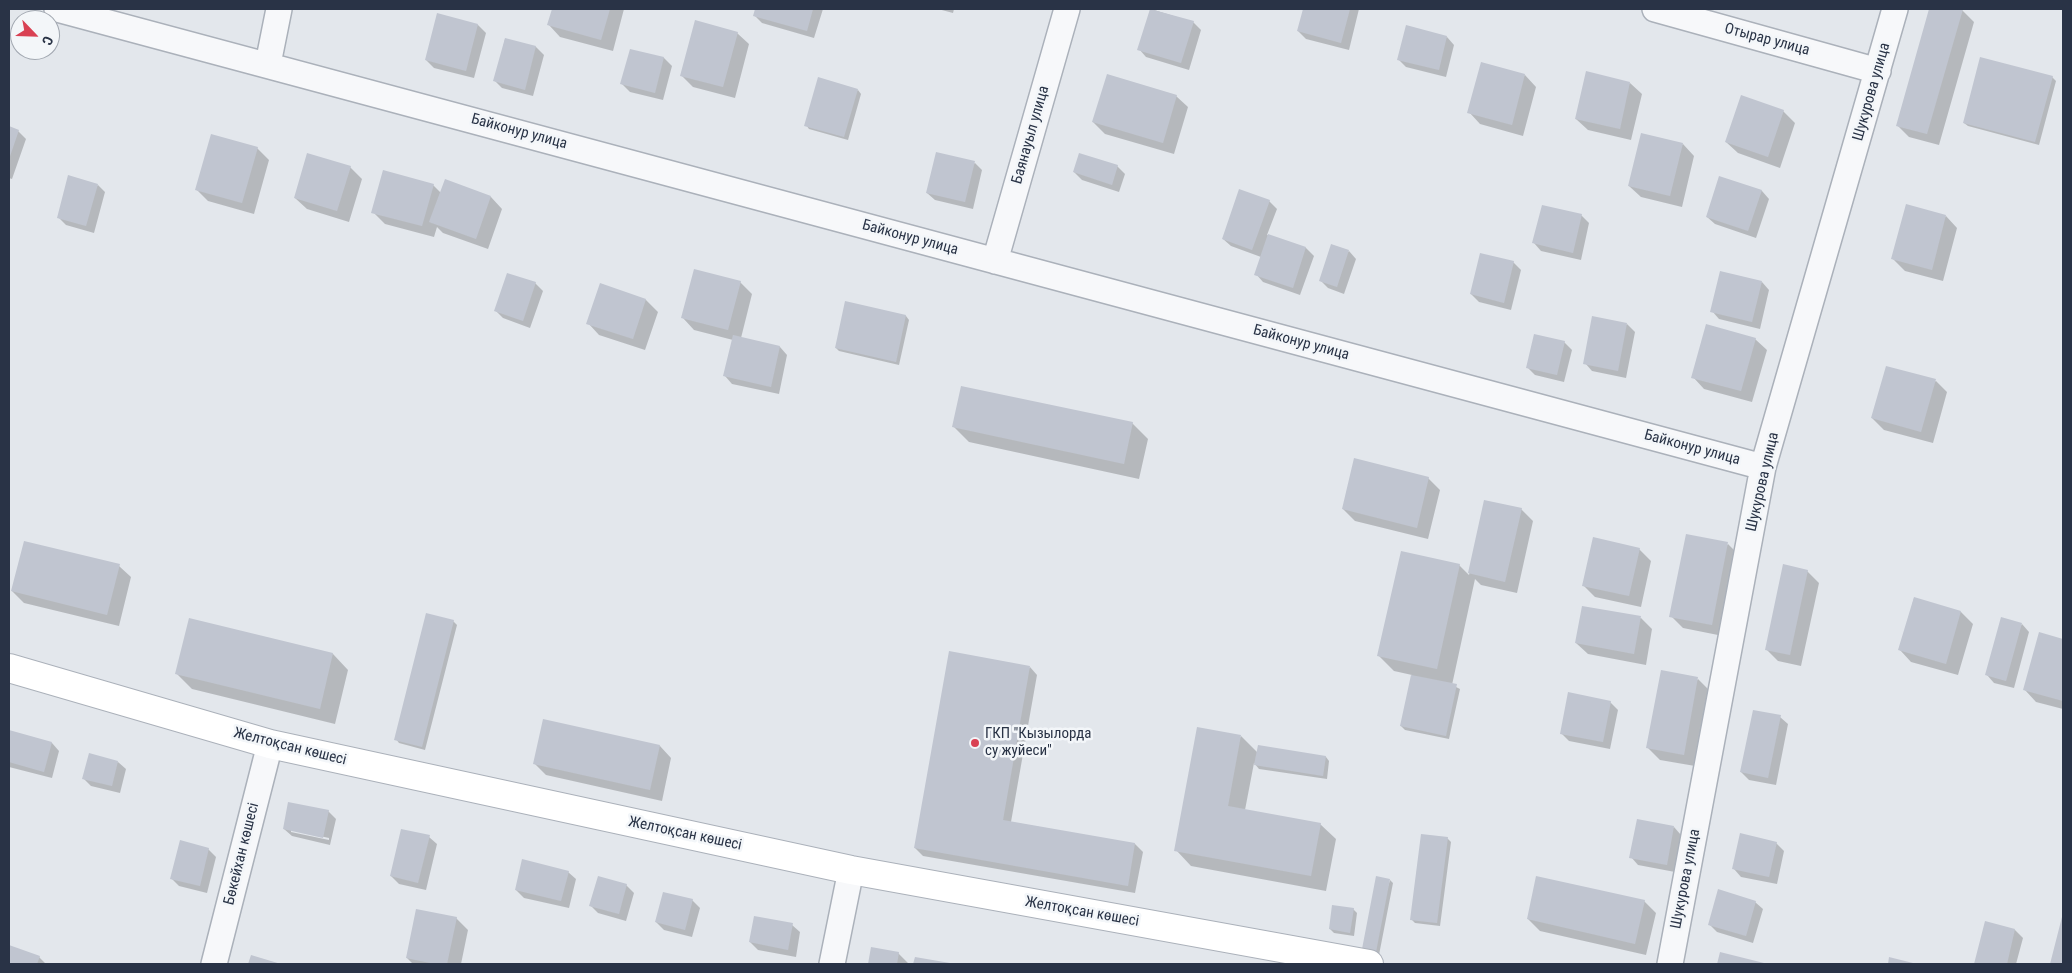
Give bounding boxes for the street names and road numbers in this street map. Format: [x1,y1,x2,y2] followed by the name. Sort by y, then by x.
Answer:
[1723,20,1811,60] street label: Отырар улица
[1849,41,1895,143] street label: Шукурова улица
[1008,84,1054,186] street label: Баянауыл улица
[469,111,569,153] street label: Байконур улица
[860,217,960,259] street label: Байконур улица
[1251,322,1351,364] street label: Байконур улица
[1642,427,1742,469] street label: Байконур улица
[1743,431,1783,533] street label: Шукурова улица
[232,724,348,770] street label: Желтоқсан көшесі
[221,801,263,907] street label: Бөкейхан көшесі
[627,813,743,855] street label: Желтоқсан көшесі
[1667,828,1705,930] street label: Шукурова улица
[1024,893,1140,931] street label: Желтоқсан көшесі

